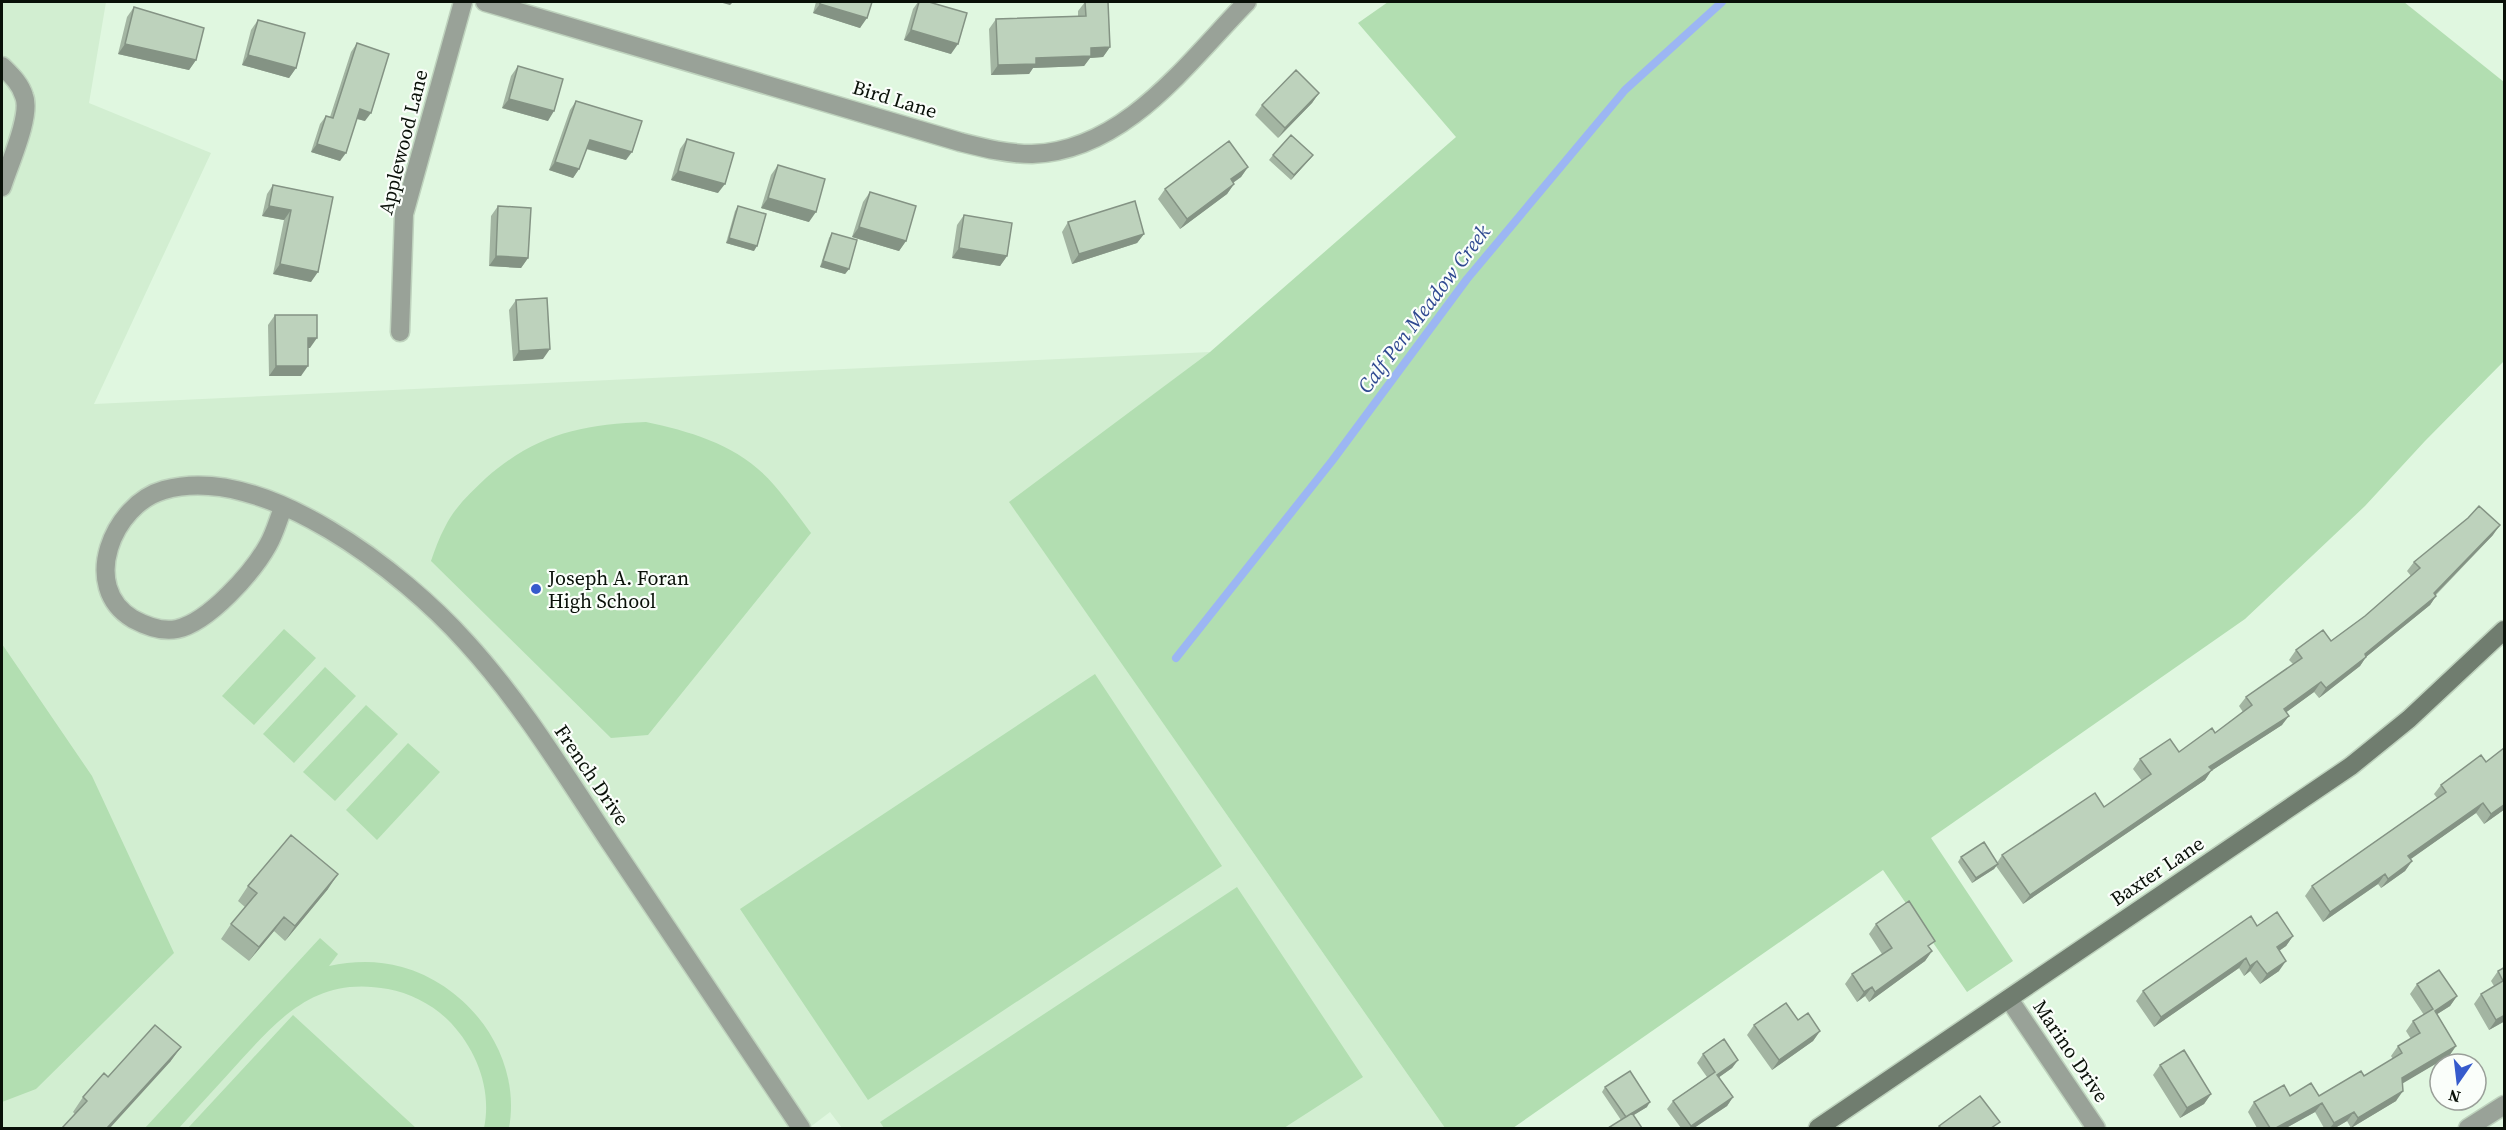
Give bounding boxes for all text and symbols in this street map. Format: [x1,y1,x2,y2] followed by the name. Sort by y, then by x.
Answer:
[371,66,435,218] street label: Applewood Lane
[849,73,941,125] street label: Bird Lane
[1351,218,1497,399] water label: Calf Pen Meadow Creek
[547,564,689,615] place label: Joseph A. Foran High School
[529,582,543,596] marker: Joseph A. Foran High School
[548,719,636,831] street label: French Drive
[2105,829,2209,913] street label: Baxter Lane
[2026,994,2116,1108] street label: Marino Drive
[2428,1052,2488,1112] north arrow
[2446,1084,2463,1109] text: N

